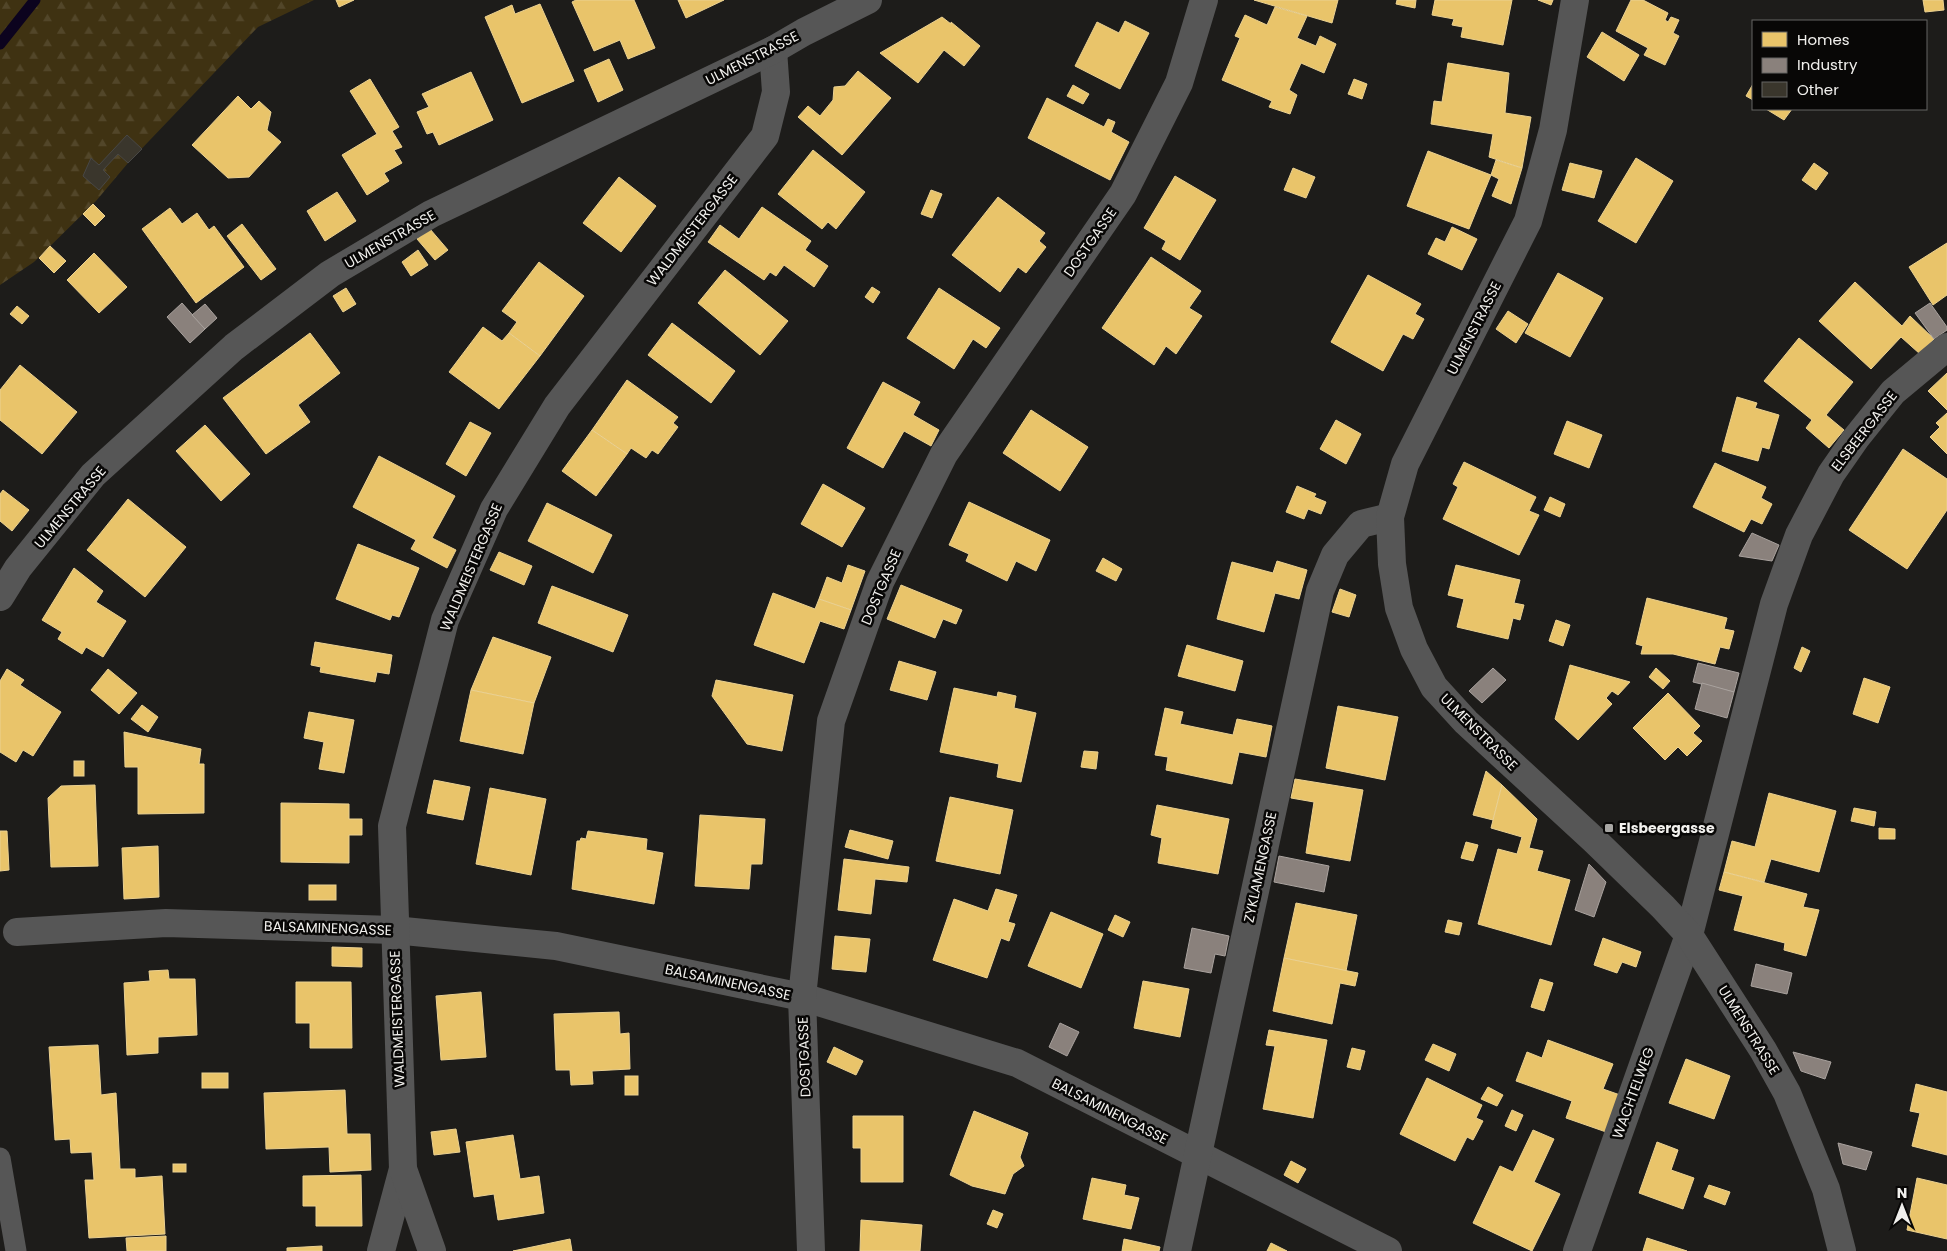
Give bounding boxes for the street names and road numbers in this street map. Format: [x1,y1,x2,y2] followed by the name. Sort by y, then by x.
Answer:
[702,26,802,90] street label: ULMENSTRASSE
[642,170,742,290] street label: WALDMEISTERGASSE
[1059,203,1121,281] street label: DOSTGASSE
[341,205,439,273] street label: ULMENSTRASSE
[1442,278,1506,378] street label: ULMENSTRASSE
[1826,387,1902,475] street label: ELSBEERGASSE
[30,462,110,552] street label: ULMENSTRASSE
[435,500,507,634] street label: WALDMEISTERGASSE
[856,546,906,628] street label: DOSTGASSE
[1436,689,1522,775] street label: ULMENSTRASSE
[1239,810,1281,924] street label: ZYKLAMENGASSE
[264,916,392,940] street label: BALSAMINENGASSE
[385,950,409,1088] street label: WALDMEISTERGASSE
[663,959,793,1005] street label: BALSAMINENGASSE
[1714,981,1784,1079] street label: ULMENSTRASSE
[793,1016,815,1098] street label: DOSTGASSE
[1607,1044,1659,1142] street label: WACHTELWEG
[1048,1073,1172,1149] street label: BALSAMINENGASSE

